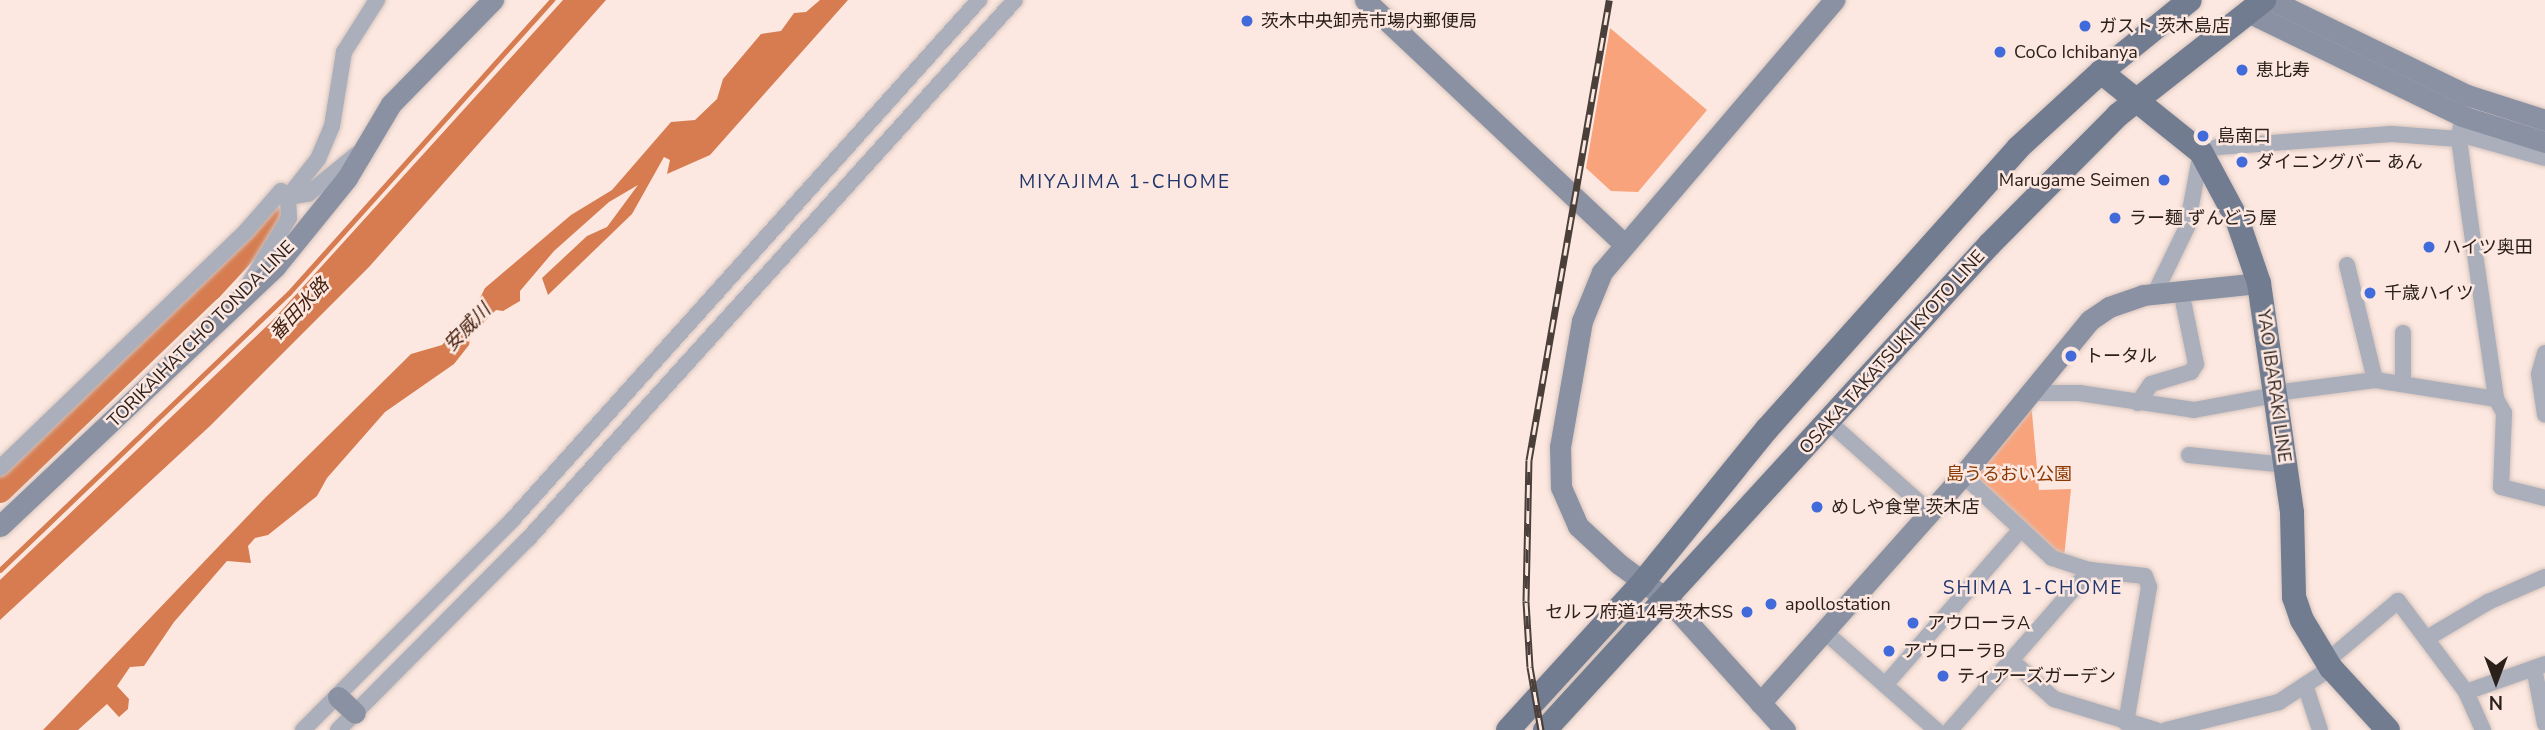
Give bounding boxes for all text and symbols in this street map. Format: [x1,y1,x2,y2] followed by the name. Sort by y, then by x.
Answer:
[1261,10,1477,32] place label: 茨木中央卸売市場内郵便局
[1239,13,1255,29] marker: 茨木中央卸売市場内郵便局
[2099,15,2230,37] place label: ガスト 茨木島店
[2077,18,2093,34] marker: ガスト 茨木島店
[2014,41,2138,63] place label: CoCo Ichibanya
[1992,44,2008,60] marker: CoCo Ichibanya
[2256,59,2310,81] place label: 恵比寿
[2234,62,2250,78] marker: 恵比寿
[2217,125,2271,147] place label: 島南口
[2195,128,2211,144] marker: 島南口
[2256,151,2423,173] place label: ダイニングバー あん
[2234,154,2250,170] marker: ダイニングバー あん
[1999,169,2150,191] place label: Marugame Seimen
[1021,172,1229,194] district label: MIYAJIMA 1-CHOME
[2156,172,2172,188] marker: Marugame Seimen
[2129,207,2278,229] place label: ラー麺 ずんどう屋
[2107,210,2123,226] marker: ラー麺 ずんどう屋
[103,236,299,432] street label: TORIKAIHATCHO TONDA LINE
[2443,236,2533,258] place label: ハイツ奥田
[2421,239,2437,255] marker: ハイツ奥田
[1795,246,1989,458] street label: OSAKA TAKATSUKI KYOTO LINE
[266,274,334,346] water label: 番田水路
[2384,282,2474,304] place label: 千歳ハイツ
[2362,285,2378,301] marker: 千歳ハイツ
[440,300,496,356] water label: 安威川
[2253,308,2295,464] street label: YAO IBARAKI LINE
[2085,345,2157,367] place label: トータル
[2063,348,2079,364] marker: トータル
[1946,463,2072,485] park label: 島うるおい公園
[1831,496,1980,518] place label: めしや食堂 茨木店
[1809,499,1825,515] marker: めしや食堂 茨木店
[1944,578,2122,600] district label: SHIMA 1-CHOME
[1785,593,1891,615] place label: apollostation
[1763,596,1779,612] marker: apollostation
[1545,601,1733,623] place label: セルフ府道14号茨木SS
[1739,604,1755,620] marker: セルフ府道14号茨木SS
[1927,612,2030,634] place label: アウローラA
[1905,615,1921,631] marker: アウローラA
[1903,640,2005,662] place label: アウローラB
[1881,643,1897,659] marker: アウローラB
[2461,646,2531,716] north arrow
[1957,665,2118,687] place label: ティアーズガーデン
[1935,668,1951,684] marker: ティアーズガーデン
[2489,689,2503,715] text: N

